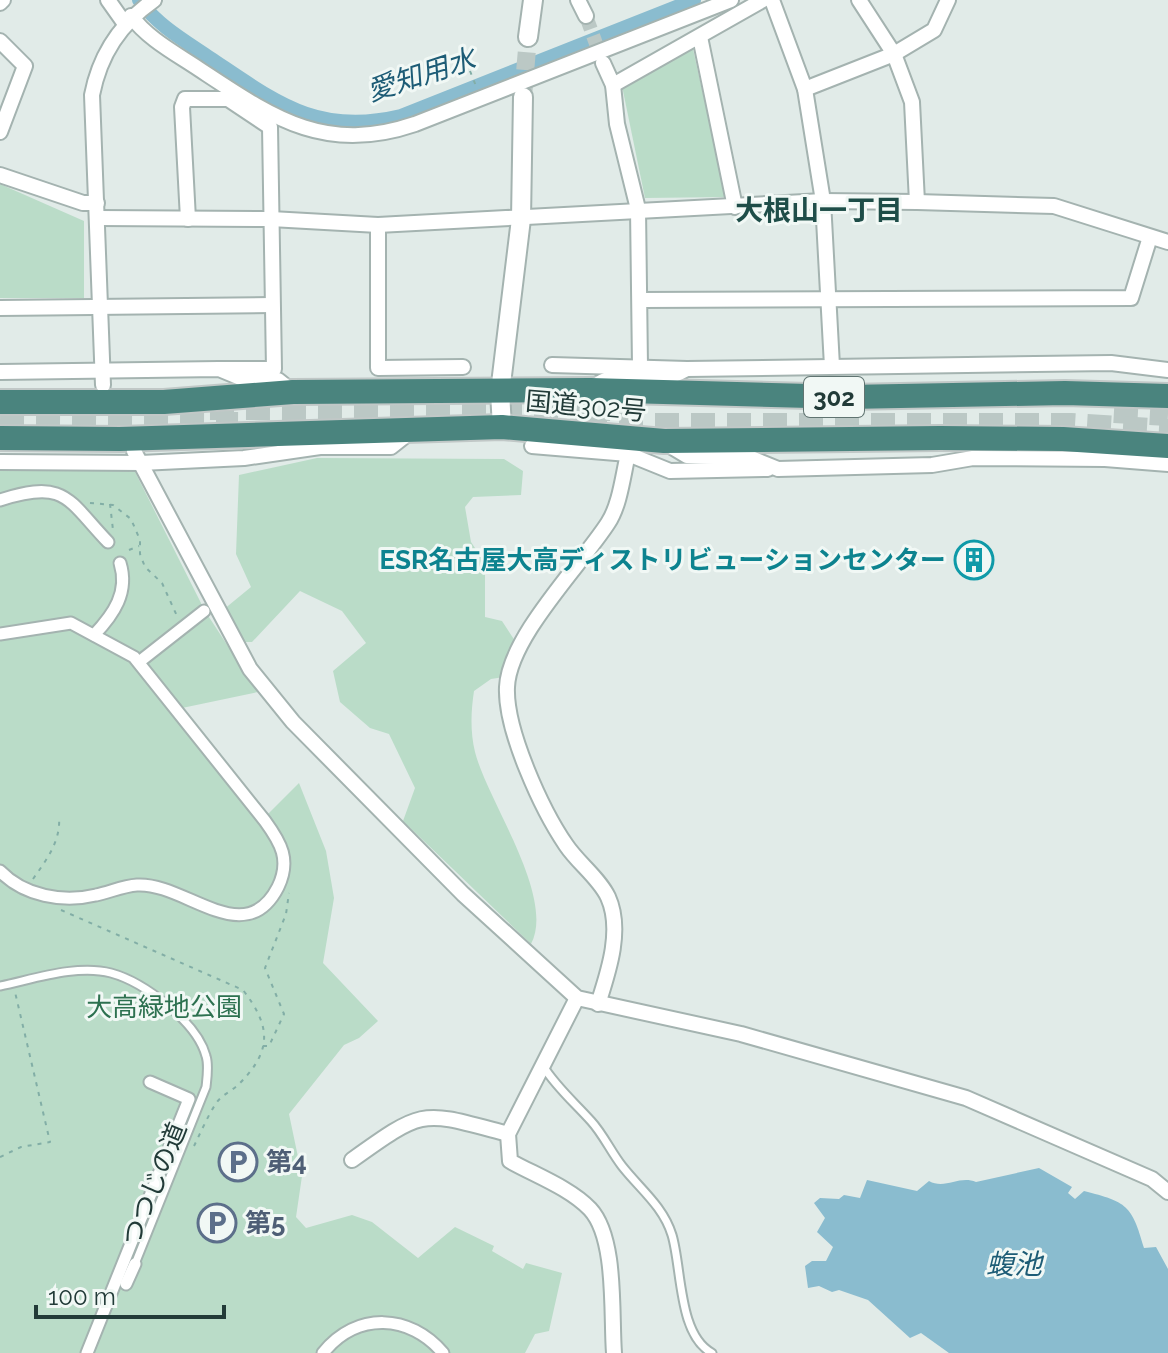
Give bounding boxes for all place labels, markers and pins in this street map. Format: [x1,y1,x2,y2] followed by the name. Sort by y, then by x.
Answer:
[953,539,995,581] building icon: ESR名古屋大高ディストリビューションセンター
[379,545,946,575] place label: ESR名古屋大高ディストリビューションセンター
[217,1141,259,1183] parking icon: 第4
[266,1147,307,1177] place label: 第4
[196,1202,238,1244] parking icon: 第5
[245,1208,285,1238] place label: 第5

